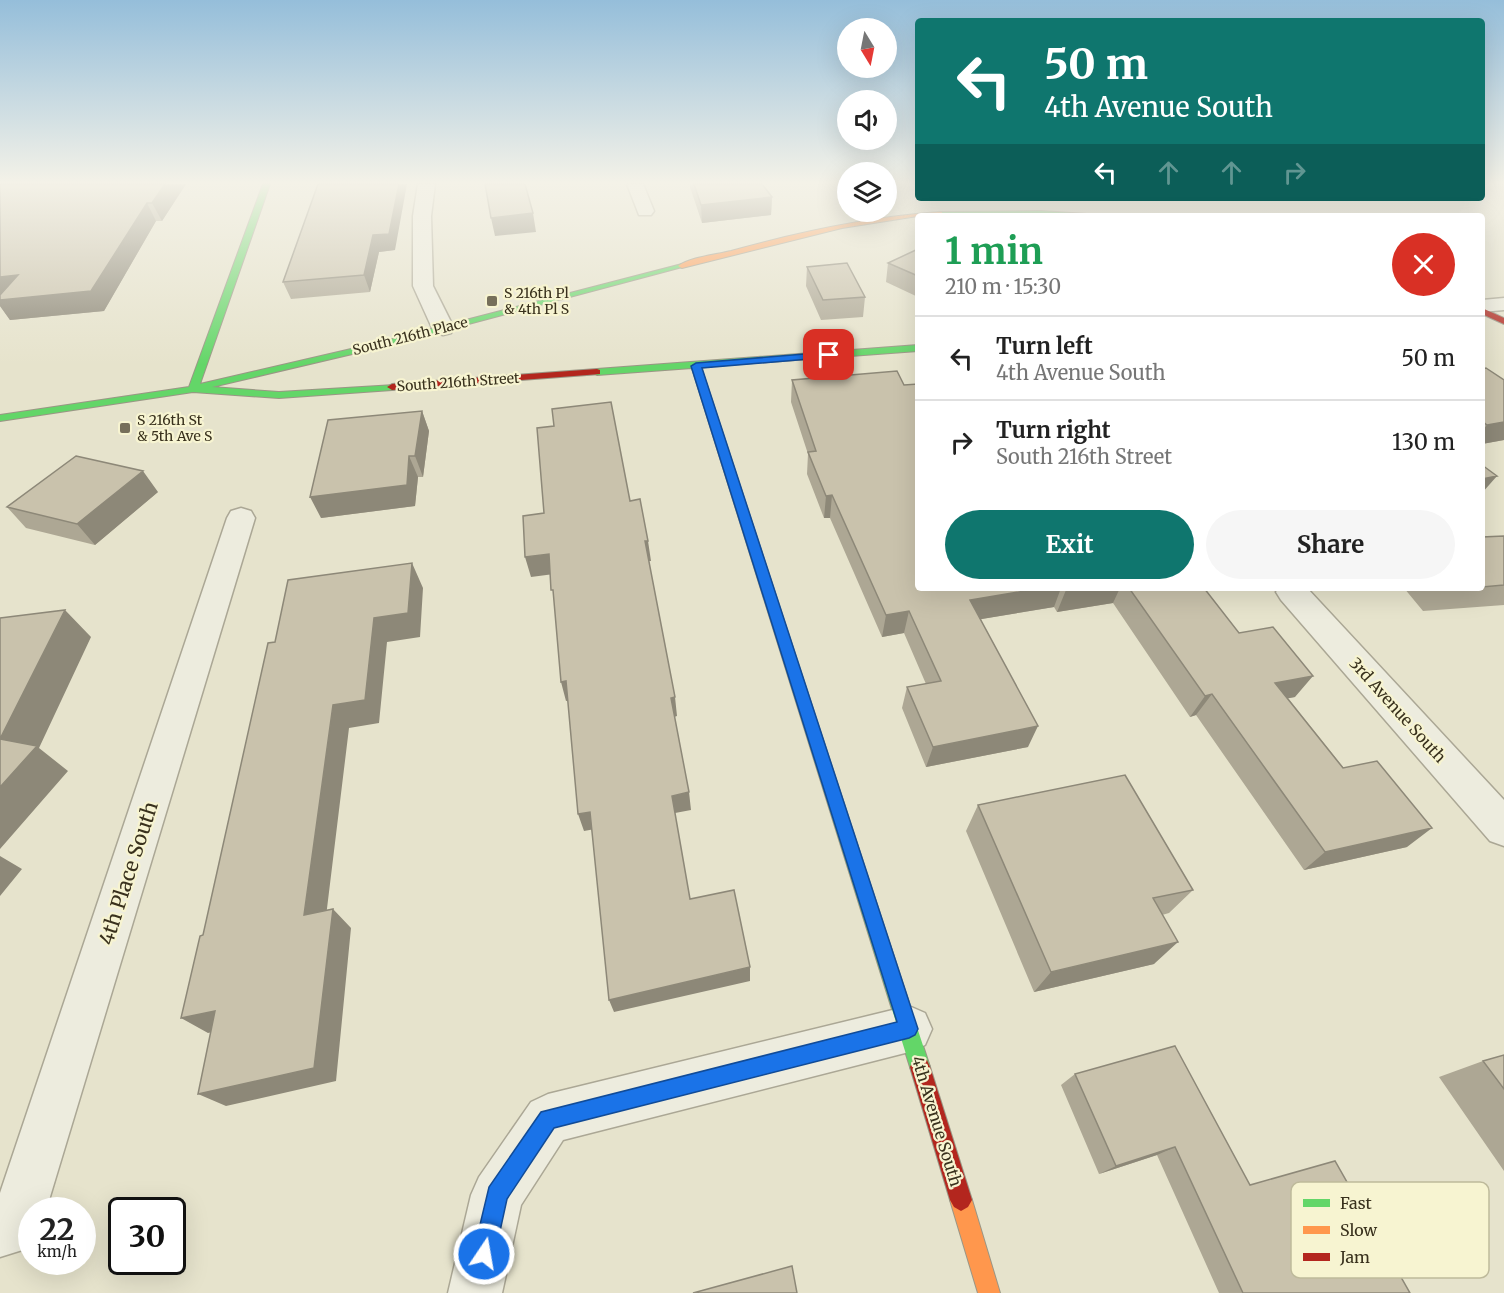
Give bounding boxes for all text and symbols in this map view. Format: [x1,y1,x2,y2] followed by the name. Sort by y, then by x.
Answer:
[837,18,897,78] north arrow
[837,18,897,222] map controls
[1044,38,1148,90] text: 50 m
[945,42,1023,120] icon: left
[837,90,897,150] button: sound
[1044,90,1273,124] text: 4th Avenue South
[1089,156,1122,189] icon: left
[1152,156,1185,189] icon: ahead
[1215,156,1248,189] icon: ahead
[1278,156,1311,189] icon: right
[837,162,897,222] button: layers
[945,229,1043,274] text: 1 min
[1392,233,1455,296] button: close
[945,274,1061,299] text: 210 m · 15:30
[504,284,569,318] place label: S 216th Pl & 4th Pl S
[485,294,499,308] marker: S 216th Pl & 4th Pl S
[351,313,469,359] street label: South 216th Place
[803,329,854,380] pin
[996,332,1093,360] text: Turn left
[812,338,845,371] icon: arrive
[945,342,978,375] icon: left
[1401,344,1455,372] text: 50 m
[996,360,1166,385] text: 4th Avenue South
[396,369,521,395] street label: South 216th Street
[137,411,212,445] place label: S 216th St & 5th Ave S
[996,416,1110,444] text: Turn right
[118,421,132,435] marker: S 216th St & 5th Ave S
[945,426,978,459] icon: right
[1392,428,1455,456] text: 130 m
[996,444,1172,469] text: South 216th Street
[945,510,1194,579] button: Exit
[1206,510,1455,579] button: Share
[1346,653,1451,767] street label: 3rd Avenue South
[93,798,163,948] street label: 4th Place South
[908,1053,967,1189] street label: 4th Avenue South
[1291,1182,1489,1278] legend
[1340,1193,1373,1213] text: Fast
[108,1197,186,1275] speed limit sign: 30
[40,1210,74,1248] text: 22
[1340,1220,1378,1240] text: Slow
[452,1222,516,1286] position arrow
[37,1242,77,1261] text: km/h
[1339,1247,1370,1267] text: Jam

